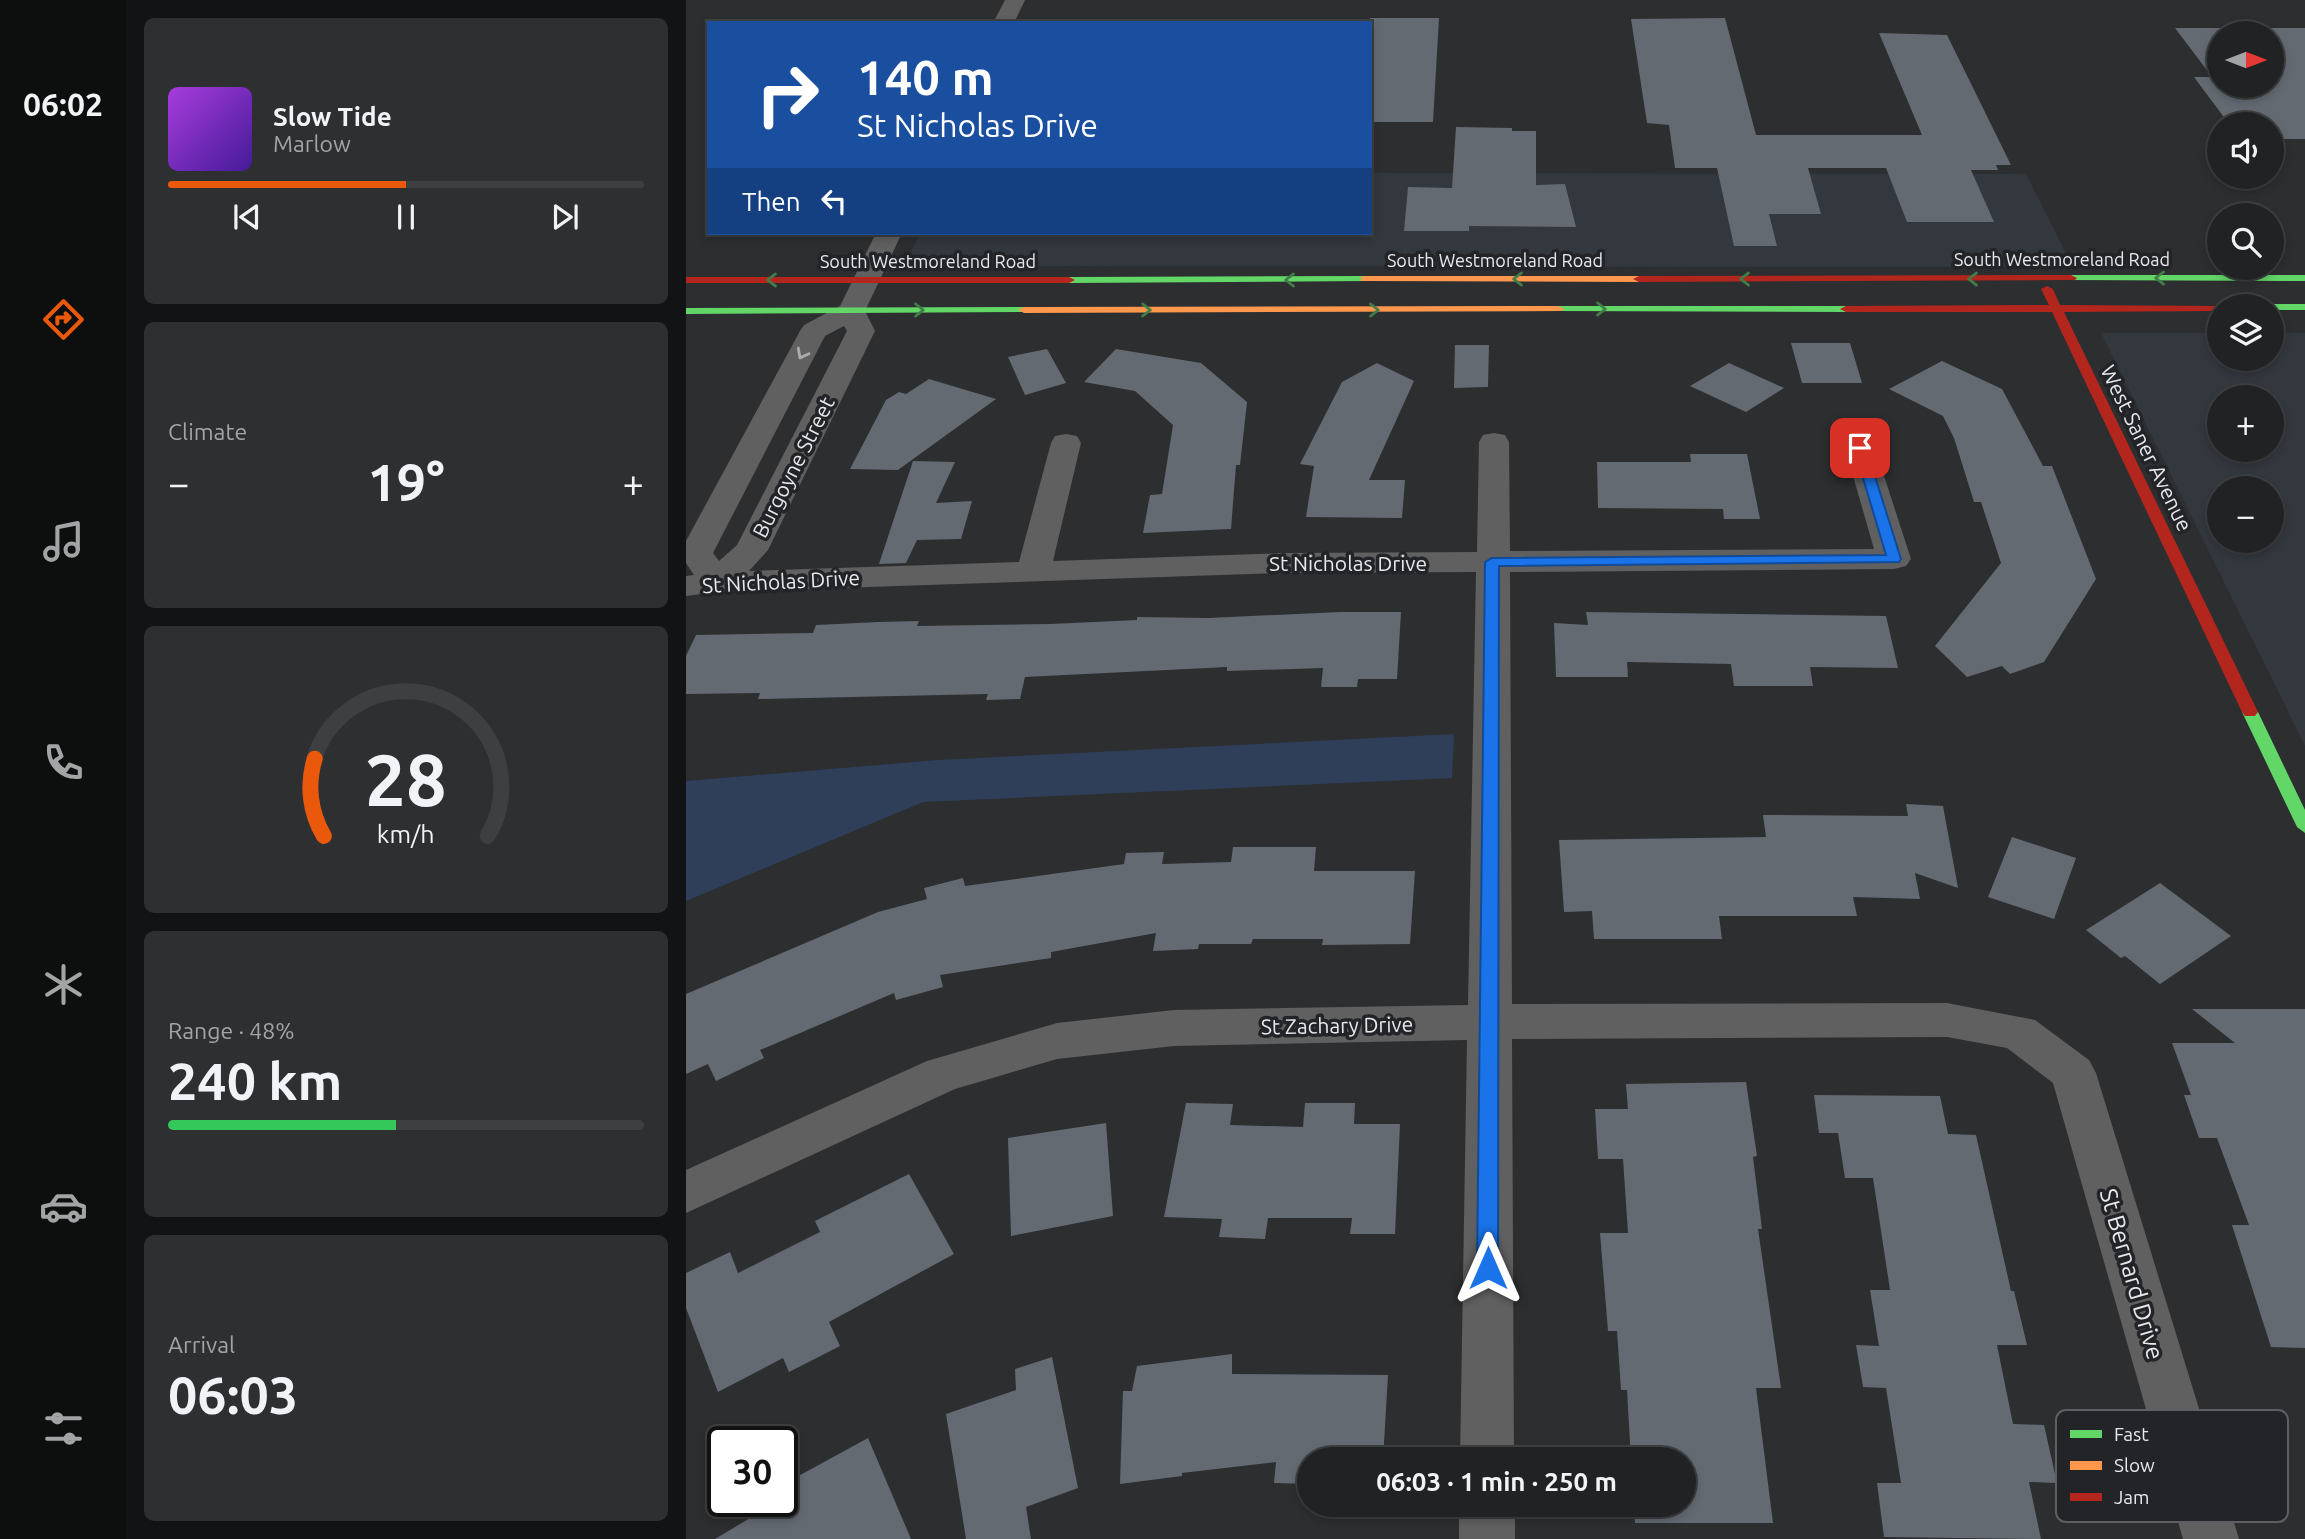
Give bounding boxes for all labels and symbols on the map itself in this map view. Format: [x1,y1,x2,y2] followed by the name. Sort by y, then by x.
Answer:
[2207,21,2284,98] north arrow
[1954,249,2170,269] street label: South Westmoreland Road
[1387,250,1603,270] street label: South Westmoreland Road
[820,251,1036,271] street label: South Westmoreland Road
[2155,270,2165,286] one-way arrow
[1512,271,1522,287] one-way arrow
[1739,271,1750,287] one-way arrow
[1967,271,1977,287] one-way arrow
[766,272,776,288] one-way arrow
[1284,272,1295,288] one-way arrow
[1597,301,1607,317] one-way arrow
[1142,302,1152,318] one-way arrow
[1369,302,1380,318] one-way arrow
[914,303,925,318] one-way arrow
[797,347,810,359] one-way arrow
[2096,361,2198,535] street label: West Saner Avenue
[747,393,839,541] street label: Burgoyne Street
[1830,418,1890,478] pin
[1269,551,1427,575] street label: St Nicholas Drive
[701,565,861,597] street label: St Nicholas Drive
[1261,1012,1413,1038] street label: St Zachary Drive
[2095,1185,2169,1363] street label: St Bernard Drive
[1451,1231,1525,1305] position arrow
[2056,1410,2288,1522] legend
[2114,1423,2149,1445] text: Fast
[707,1426,798,1517] speed limit sign: 30
[2114,1454,2155,1476] text: Slow
[2114,1486,2150,1508] text: Jam

